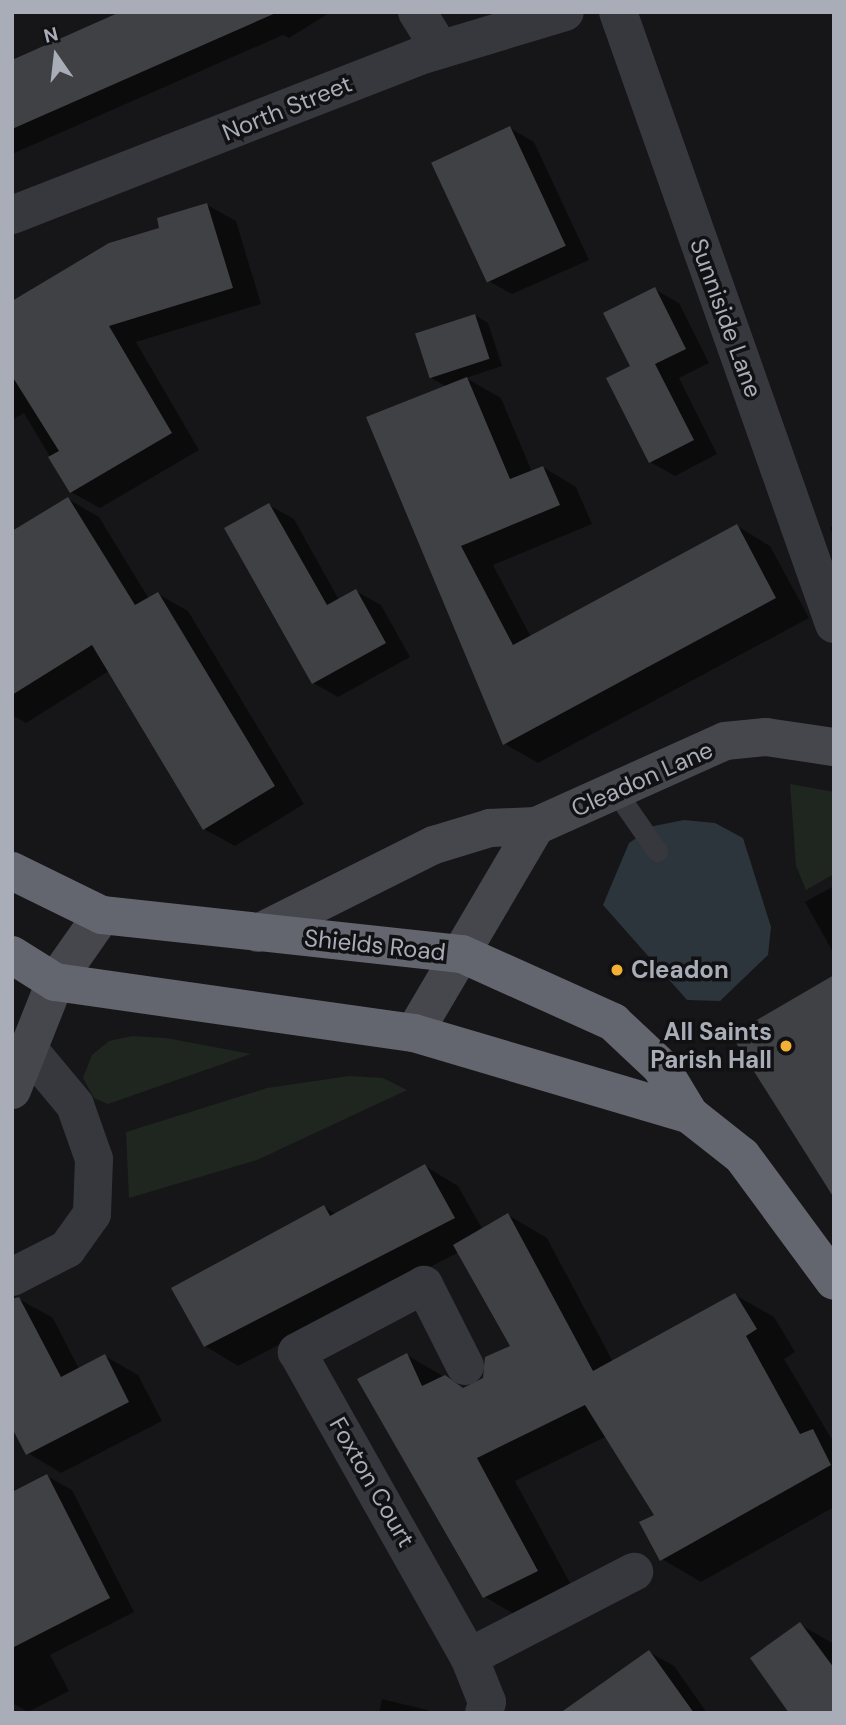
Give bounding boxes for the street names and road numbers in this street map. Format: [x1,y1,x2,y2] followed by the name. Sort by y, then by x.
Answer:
[218,69,356,147] street label: North Street
[684,235,768,401] street label: Sunniside Lane
[567,735,717,823] street label: Cleadon Lane
[303,923,447,967] street label: Shields Road
[323,1412,421,1552] street label: Foxton Court

